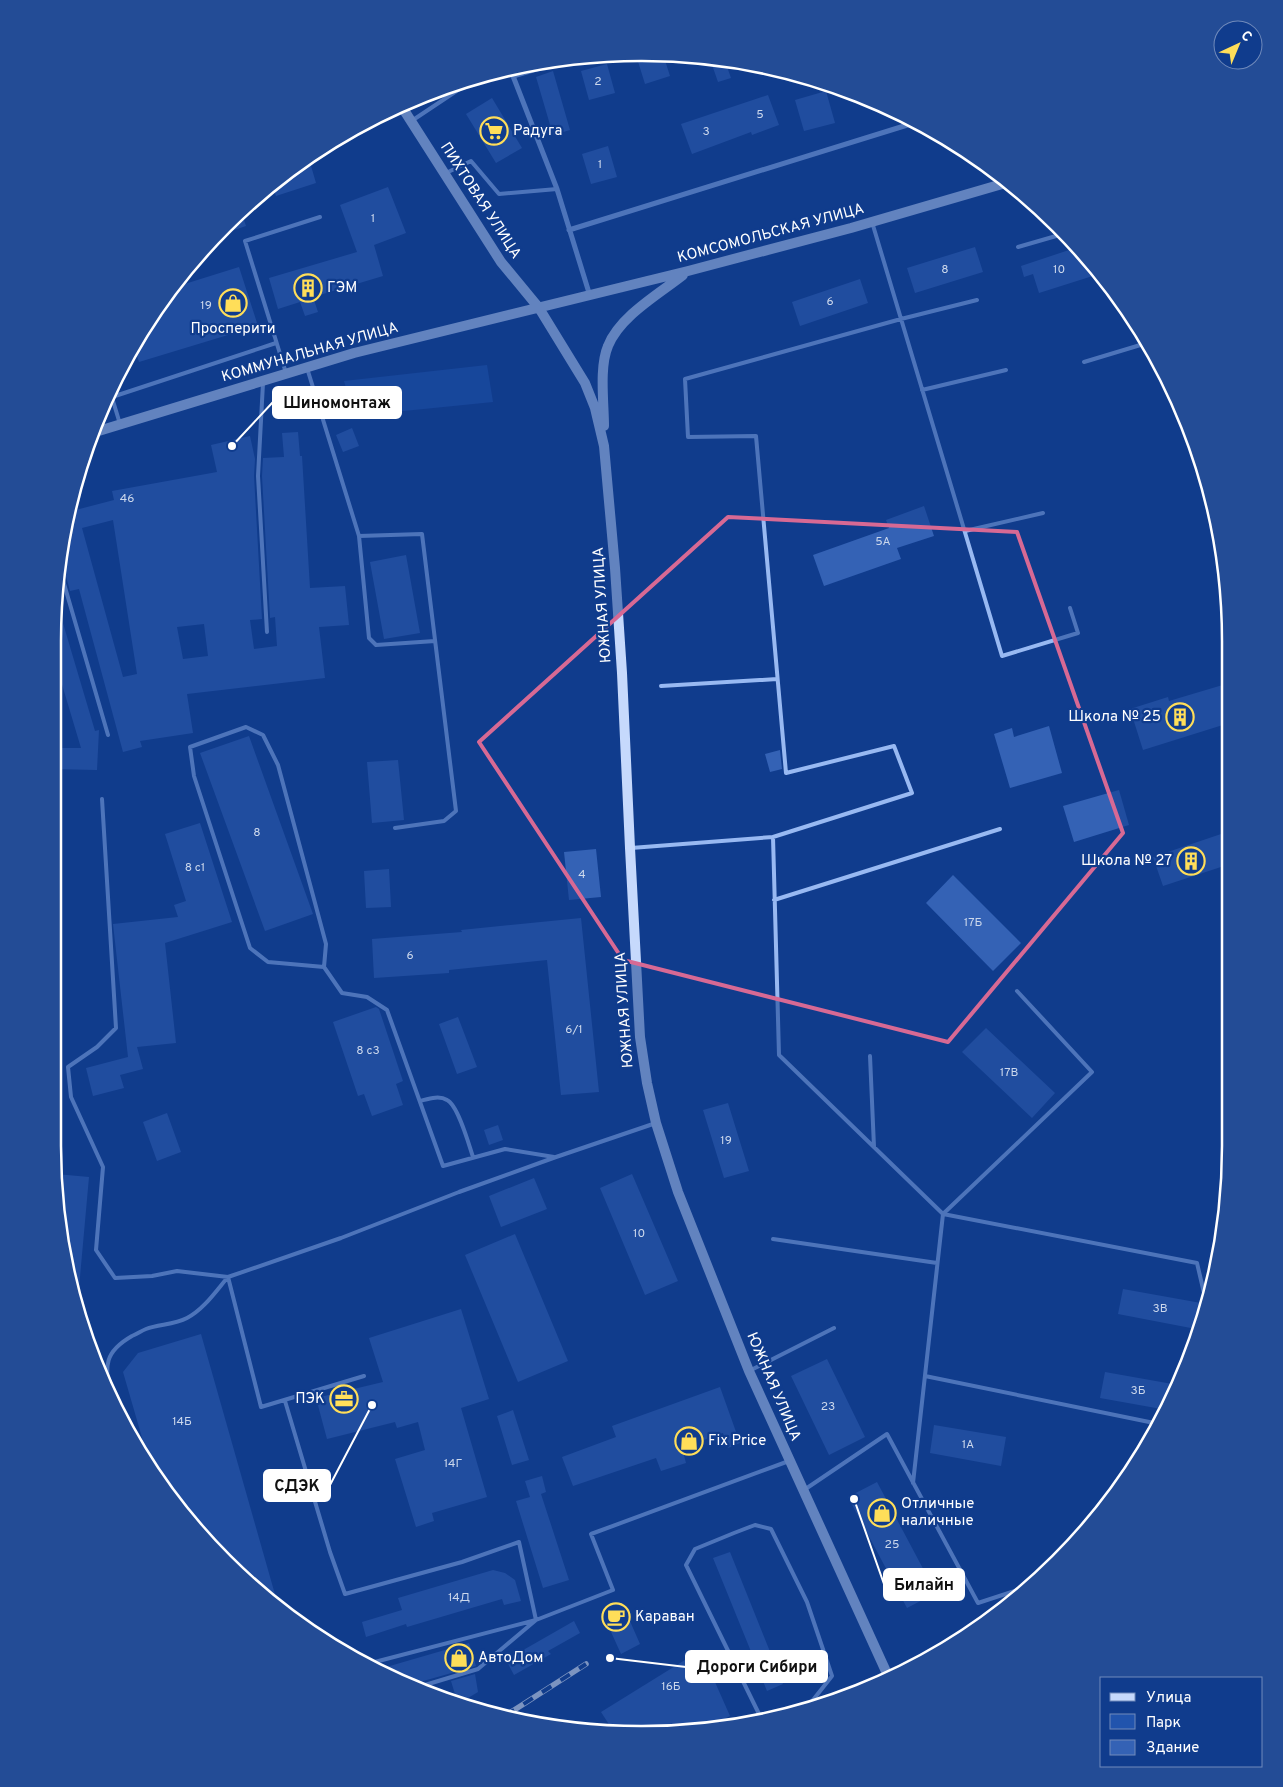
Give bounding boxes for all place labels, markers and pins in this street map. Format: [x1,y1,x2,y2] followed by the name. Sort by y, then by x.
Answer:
[479,116,509,146] supermarket icon: Радуга
[513,122,562,141] place label: Радуга
[293,273,323,303] building icon: ГЭМ
[327,279,357,298] place label: ГЭМ
[218,288,248,318] shop icon: Просперити
[190,320,276,339] place label: Просперити
[273,387,401,418] callout: Шиномонтаж
[1165,702,1195,732] building icon: Школа № 25
[1068,708,1161,727] place label: Школа № 25
[1176,846,1206,876] building icon: Школа № 27
[1081,852,1172,871] place label: Школа № 27
[329,1384,359,1414] office icon: ПЭК
[295,1390,325,1409] place label: ПЭК
[674,1426,704,1456] shop icon: Fix Price
[708,1432,766,1451] place label: Fix Price
[264,1470,330,1501] callout: СДЭК
[901,1495,974,1531] place label: Отличные наличные
[867,1498,897,1528] shop icon: Отличные наличные
[884,1569,964,1600] callout: Билайн
[601,1602,631,1632] cafe icon: Караван
[635,1608,695,1627] place label: Караван
[444,1643,474,1673] shop icon: АвтоДом
[478,1649,543,1668] place label: АвтоДом
[686,1651,827,1682] callout: Дороги Сибири

